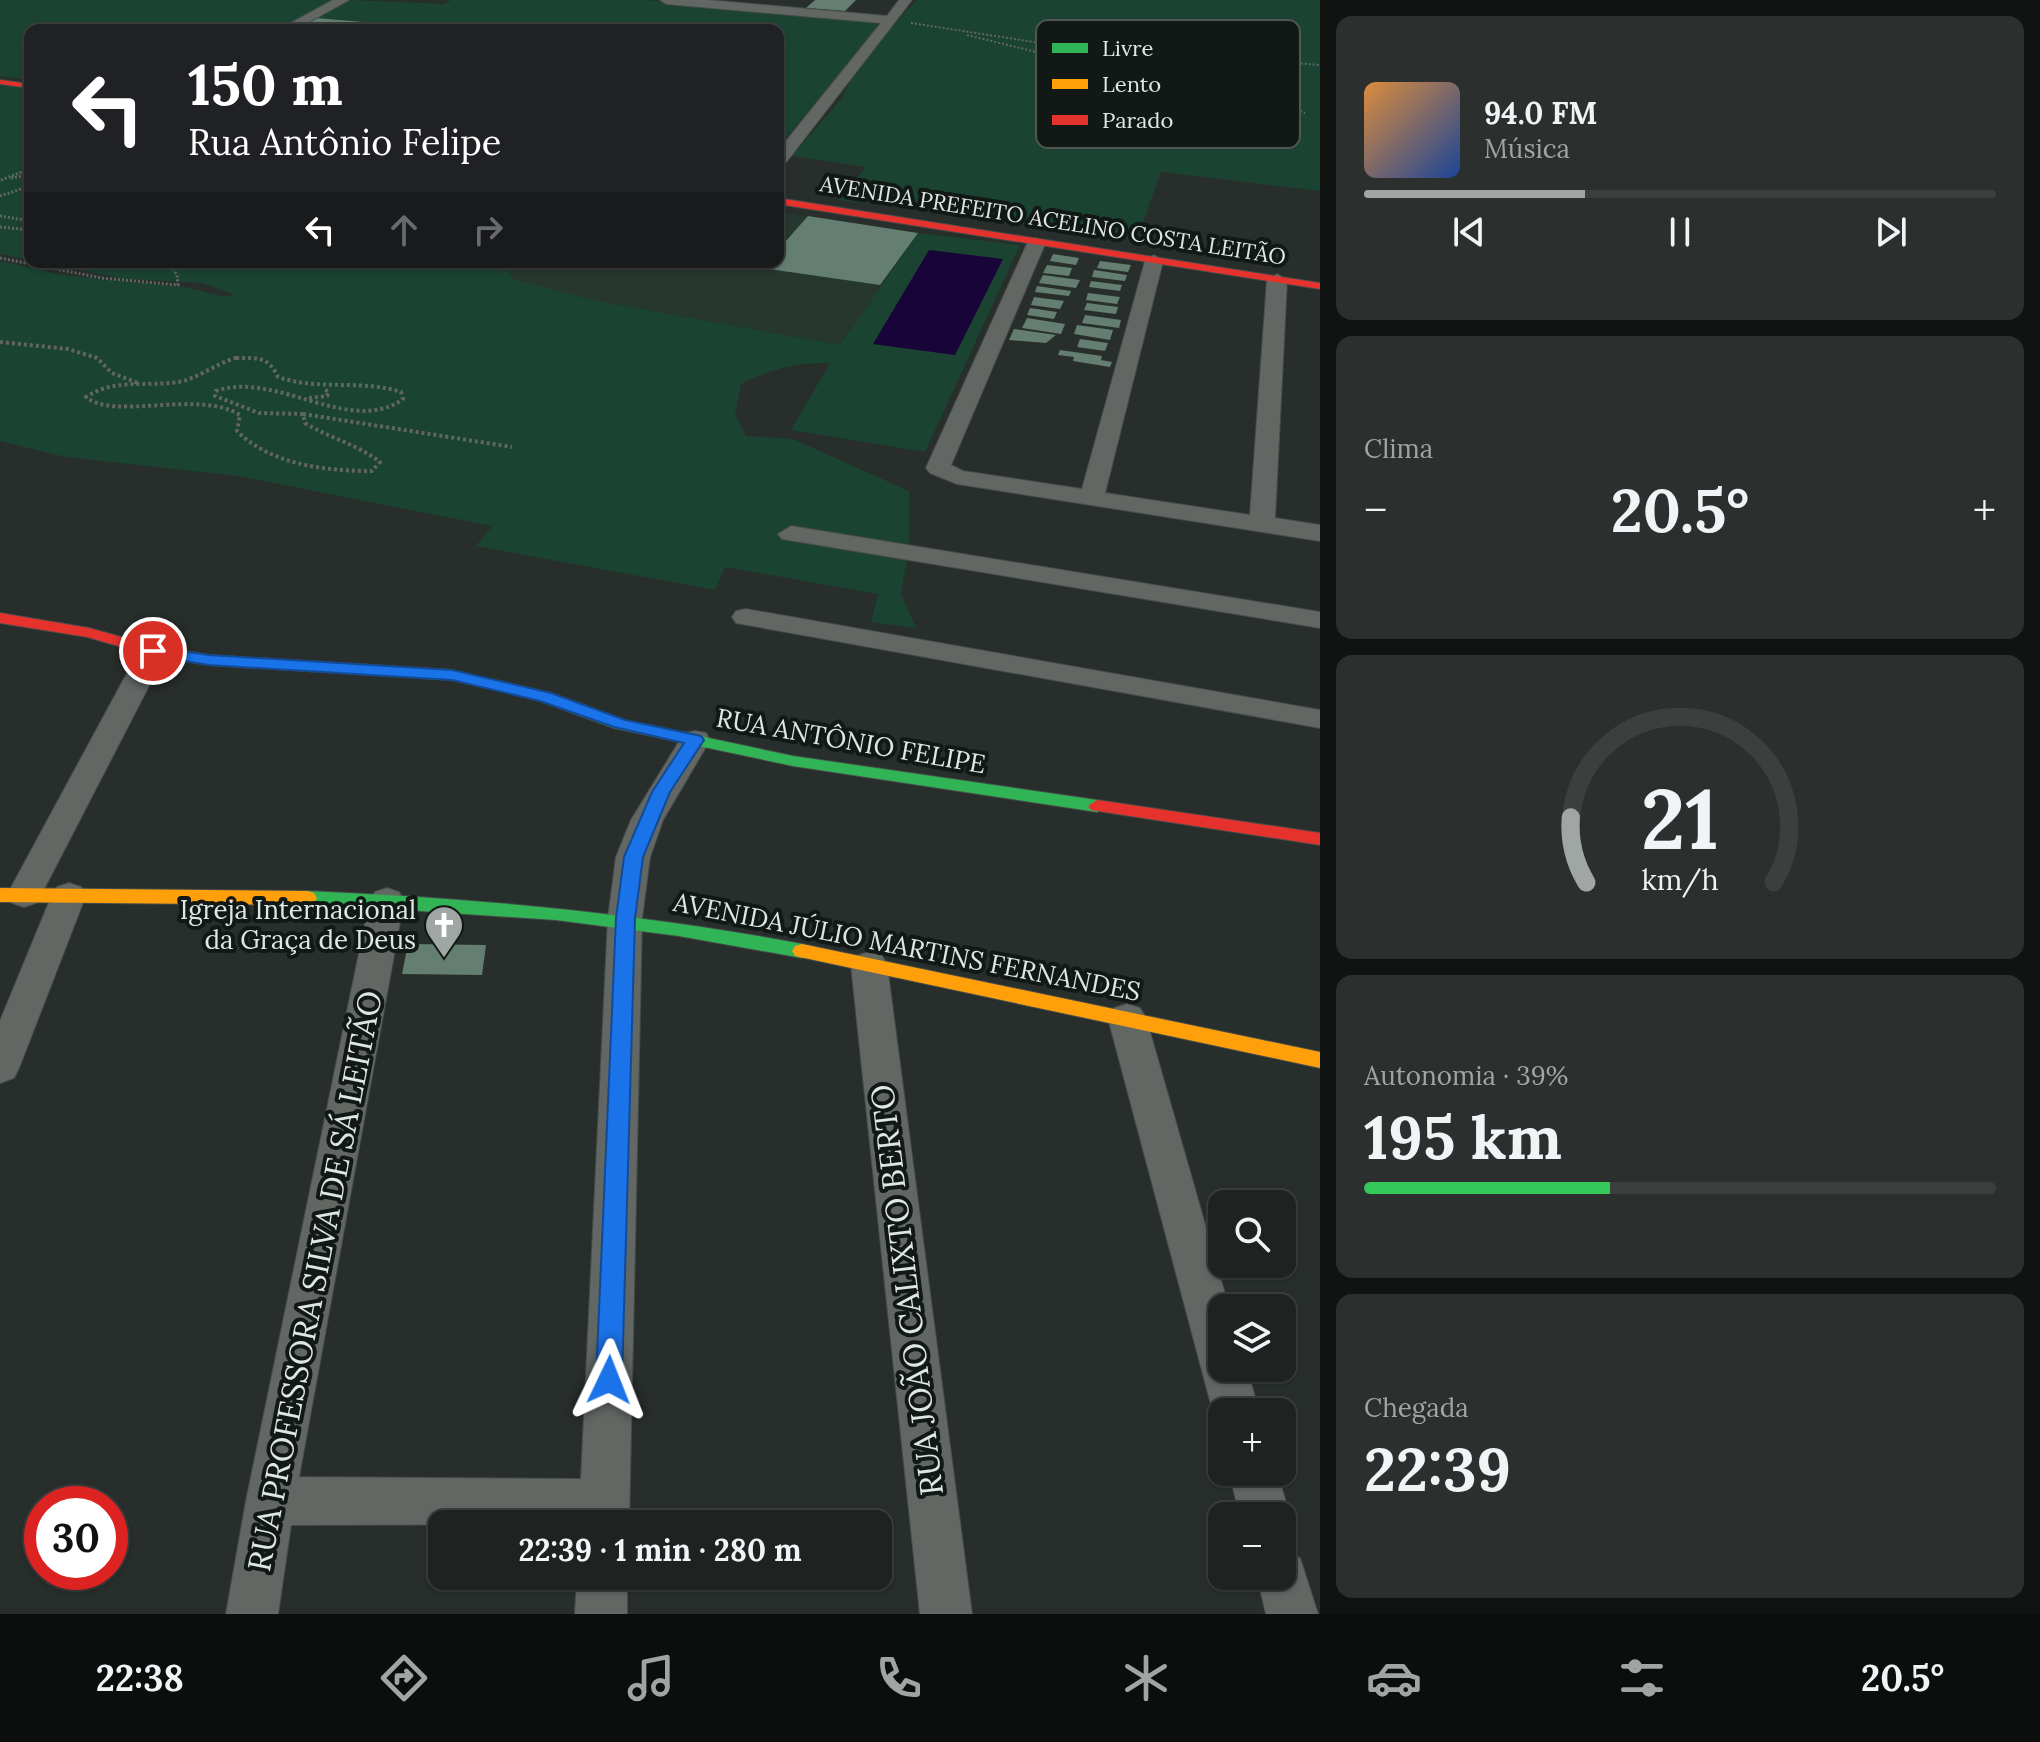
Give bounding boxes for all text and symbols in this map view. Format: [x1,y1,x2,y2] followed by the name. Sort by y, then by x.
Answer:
[1036,20,1300,148] legend
[1102,34,1153,62] text: Livre
[188,49,343,120] text: 150 m
[56,56,160,160] icon: left
[1102,70,1161,98] text: Lento
[1484,94,1598,132] text: 94.0 FM
[1102,106,1173,134] text: Parado
[188,119,501,165] text: Rua Antônio Felipe
[1484,132,1570,165] text: Música
[817,169,1288,271] street label: AVENIDA PREFEITO ACELINO COSTA LEITÃO
[298,208,342,252] icon: left
[382,208,426,252] icon: ahead
[466,208,510,252] icon: right
[1447,210,1491,254] icon: previous
[1658,210,1702,254] icon: pause
[1869,210,1913,254] icon: next
[1364,432,1433,465] text: Clima
[1611,472,1749,548] text: 20.5°
[1364,482,1387,538] text: −
[1973,482,1996,538] text: +
[119,617,187,685] pin
[131,629,175,673] icon: arrive
[714,701,988,780] street label: RUA ANTÔNIO FELIPE
[1641,765,1719,872] text: 21
[1641,861,1719,898] text: km/h
[670,885,1143,1008] street label: AVENIDA JÚLIO MARTINS FERNANDES
[180,893,416,956] place label: Igreja Internacional da Graça de Deus
[423,904,465,959] church icon: Igreja Internacional da Graça de Deus
[238,987,391,1575] street label: RUA PROFESSORA SILVA DE SÁ LEITÃO
[1364,1059,1568,1092] text: Autonomia · 39%
[861,1082,952,1498] street label: RUA JOÃO CALIXTO BERTO
[1364,1099,1562,1175] text: 195 km
[1208,1190,1296,1590] map controls
[1208,1190,1296,1278] button: search
[1208,1294,1296,1382] button: layers
[567,1338,651,1422] position arrow
[1364,1391,1469,1424] text: Chegada
[1208,1398,1296,1486] button: +
[1364,1431,1511,1507] text: 22:39
[24,1486,128,1590] speed limit sign: 30
[1208,1502,1296,1590] button: −
[518,1531,802,1569] text: 22:39 · 1 min · 280 m
[376,1650,432,1706] icon: directions
[623,1650,679,1706] icon: music
[871,1650,927,1706] icon: phone
[1118,1650,1174,1706] icon: climate
[1366,1650,1422,1706] icon: car
[1614,1650,1670,1706] icon: filters
[96,1655,184,1701] text: 22:38
[1861,1655,1944,1701] text: 20.5°

